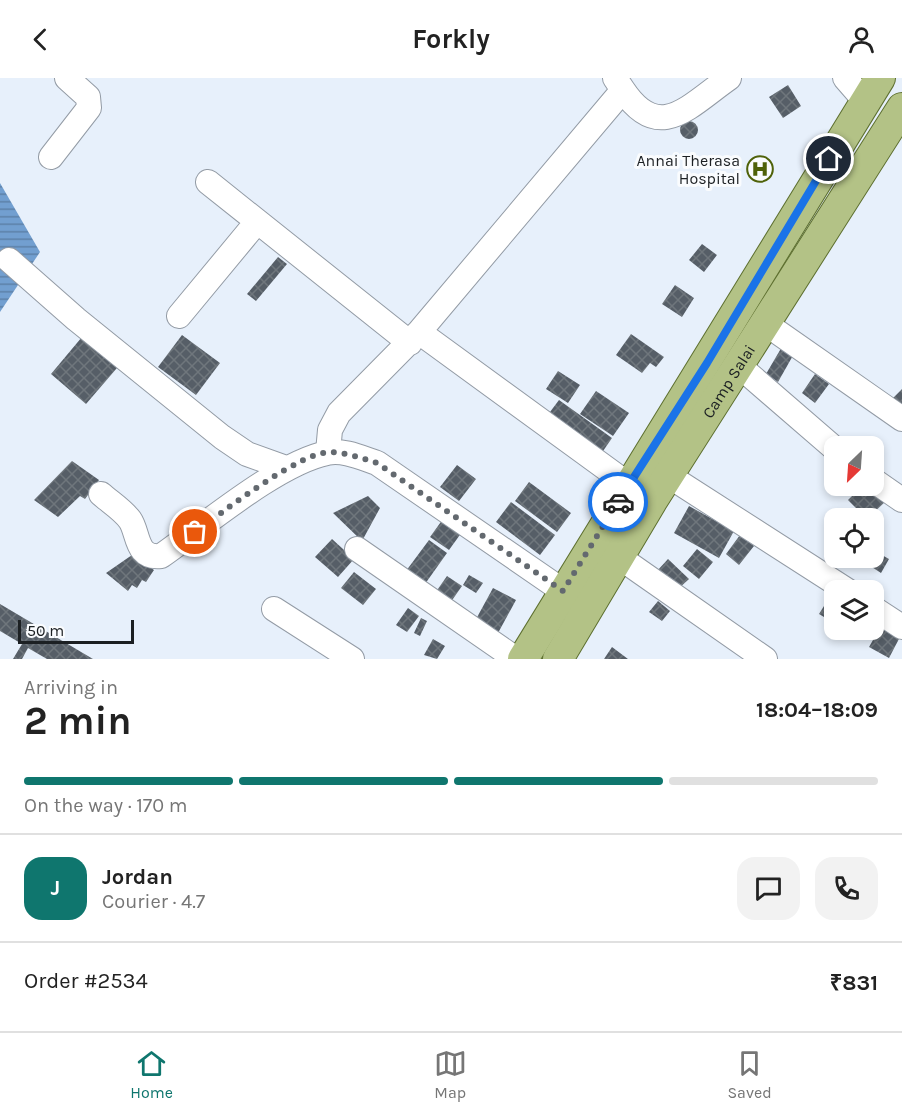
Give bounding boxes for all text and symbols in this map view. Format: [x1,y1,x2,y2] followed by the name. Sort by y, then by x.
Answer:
[24,23,57,56] icon: back
[412,23,490,55] text: Forkly
[845,23,878,56] icon: person
[803,133,854,184] pin
[812,142,845,175] icon: home
[636,151,740,188] place label: Annai Therasa Hospital
[745,154,775,184] hospital icon: Annai Therasa Hospital
[698,341,759,422] street label: Camp Salai
[824,436,884,496] north arrow
[824,436,884,640] map controls
[588,472,648,532] courier
[602,486,635,519] icon: car
[169,506,220,557] pin
[824,508,884,568] button: locate
[178,515,211,548] icon: bag
[824,580,884,640] button: layers
[18,617,134,644] scale bar
[27,621,64,640] text: 50 m
[24,676,118,699] text: Arriving in
[756,697,878,723] text: 18:04–18:09
[24,698,132,744] text: 2 min
[24,794,188,817] text: On the way · 170 m
[737,857,800,920] button: chat
[815,857,878,920] button: phone
[102,864,173,890] text: Jordan
[51,875,60,901] text: J
[102,890,205,913] text: Courier · 4.7
[24,968,148,994] text: Order #2534
[830,970,878,996] text: ₹831
[130,1047,173,1102] tab: Home
[434,1047,467,1102] tab: Map
[727,1047,772,1102] tab: Saved

